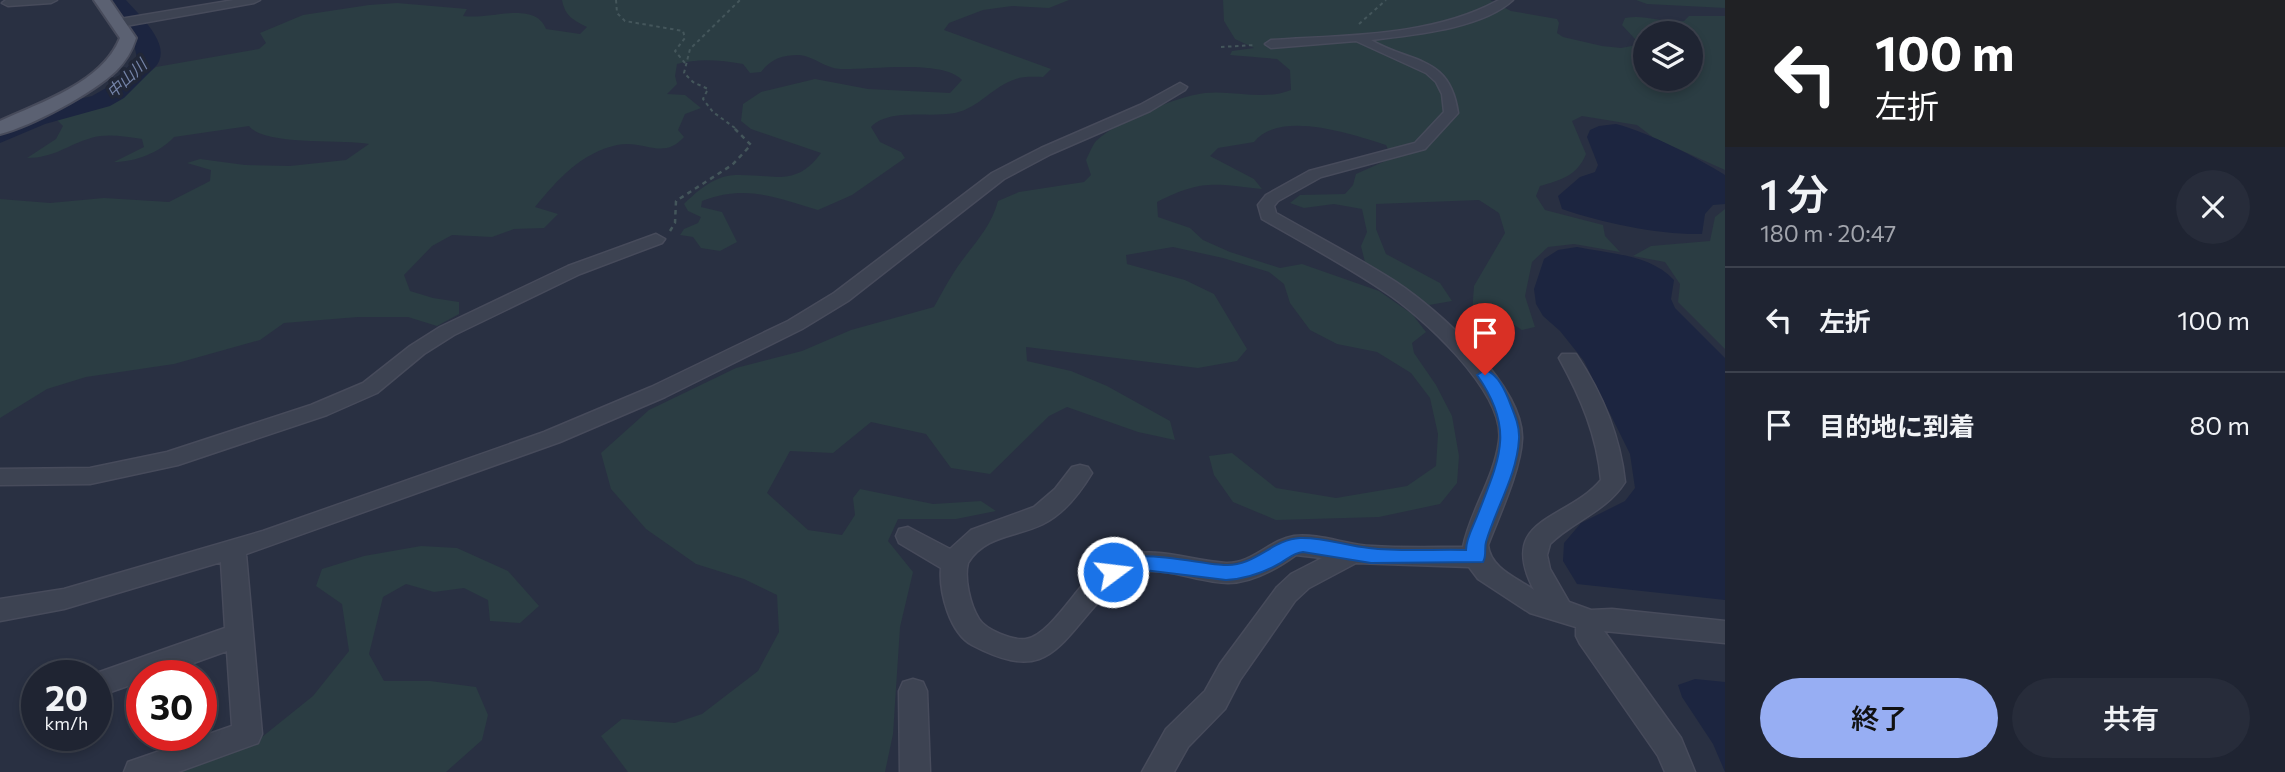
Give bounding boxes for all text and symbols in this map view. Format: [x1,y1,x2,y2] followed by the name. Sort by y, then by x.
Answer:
[1633,21,1703,91] map controls
[1633,21,1703,91] button: layers
[1875,21,2014,81] text: 100 m
[1760,28,1851,119] icon: left
[102,53,151,101] water label: 中山川
[1875,85,1939,125] text: 左折
[1760,167,1829,219] text: 1 分
[2176,170,2250,244] button: close
[1760,219,1896,247] text: 180 m · 20:47
[1760,301,1798,339] icon: left
[1455,303,1515,375] pin
[2177,304,2250,335] text: 100 m
[1819,305,1871,336] text: 左折
[1466,314,1504,352] icon: arrive
[1760,406,1798,444] icon: arrive
[2190,409,2250,440] text: 80 m
[1819,410,1975,441] text: 目的地に到着
[1076,535,1150,609] position arrow
[126,660,217,751] speed limit sign: 30
[45,675,88,718] text: 20
[1760,678,1998,758] button: 終了
[2012,678,2250,758] button: 共有
[45,712,88,734] text: km/h

